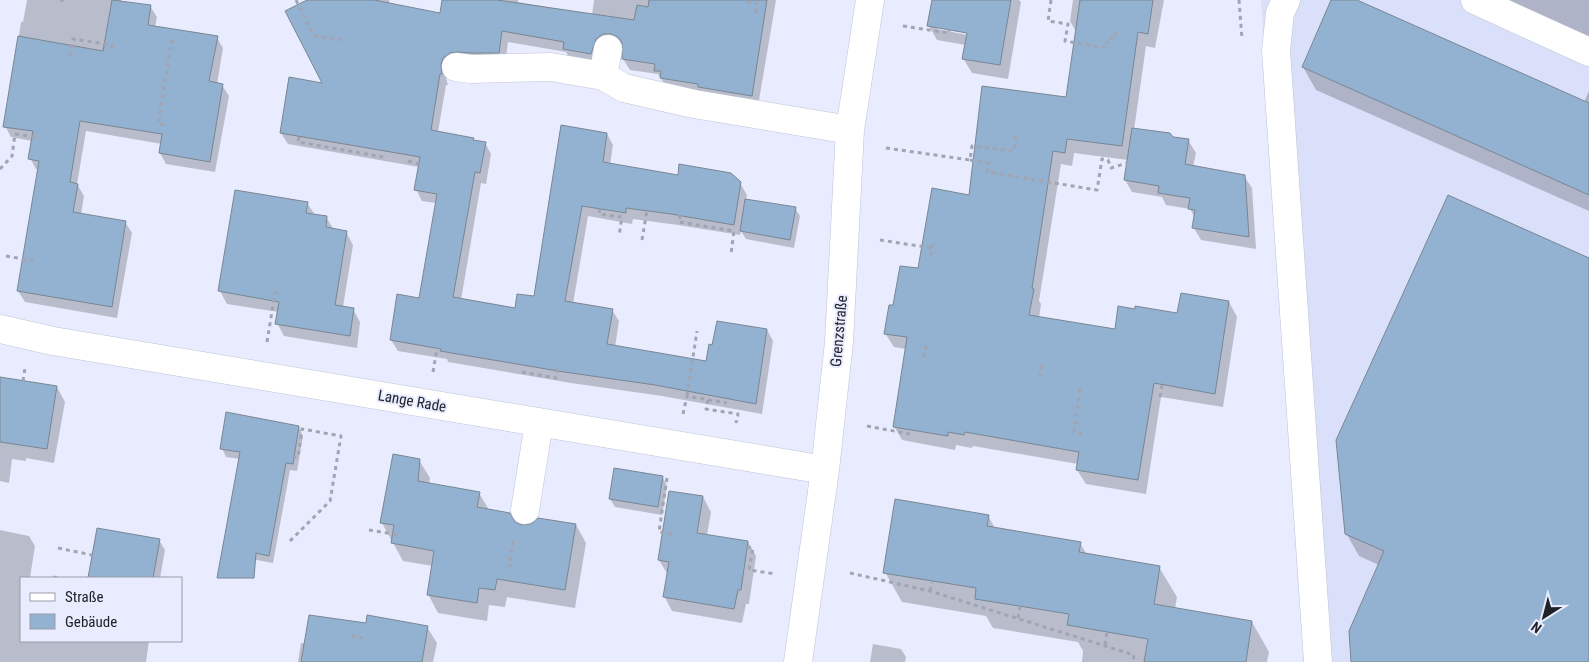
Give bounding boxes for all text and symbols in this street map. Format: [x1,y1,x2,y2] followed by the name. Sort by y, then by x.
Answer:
[827,294,851,368] street label: Grenzstraße
[376,386,448,416] street label: Lange Rade
[20,577,182,642] legend
[65,588,104,606] text: Straße
[1519,592,1569,642] north arrow
[65,613,117,631] text: Gebäude
[1528,619,1545,637] text: N

